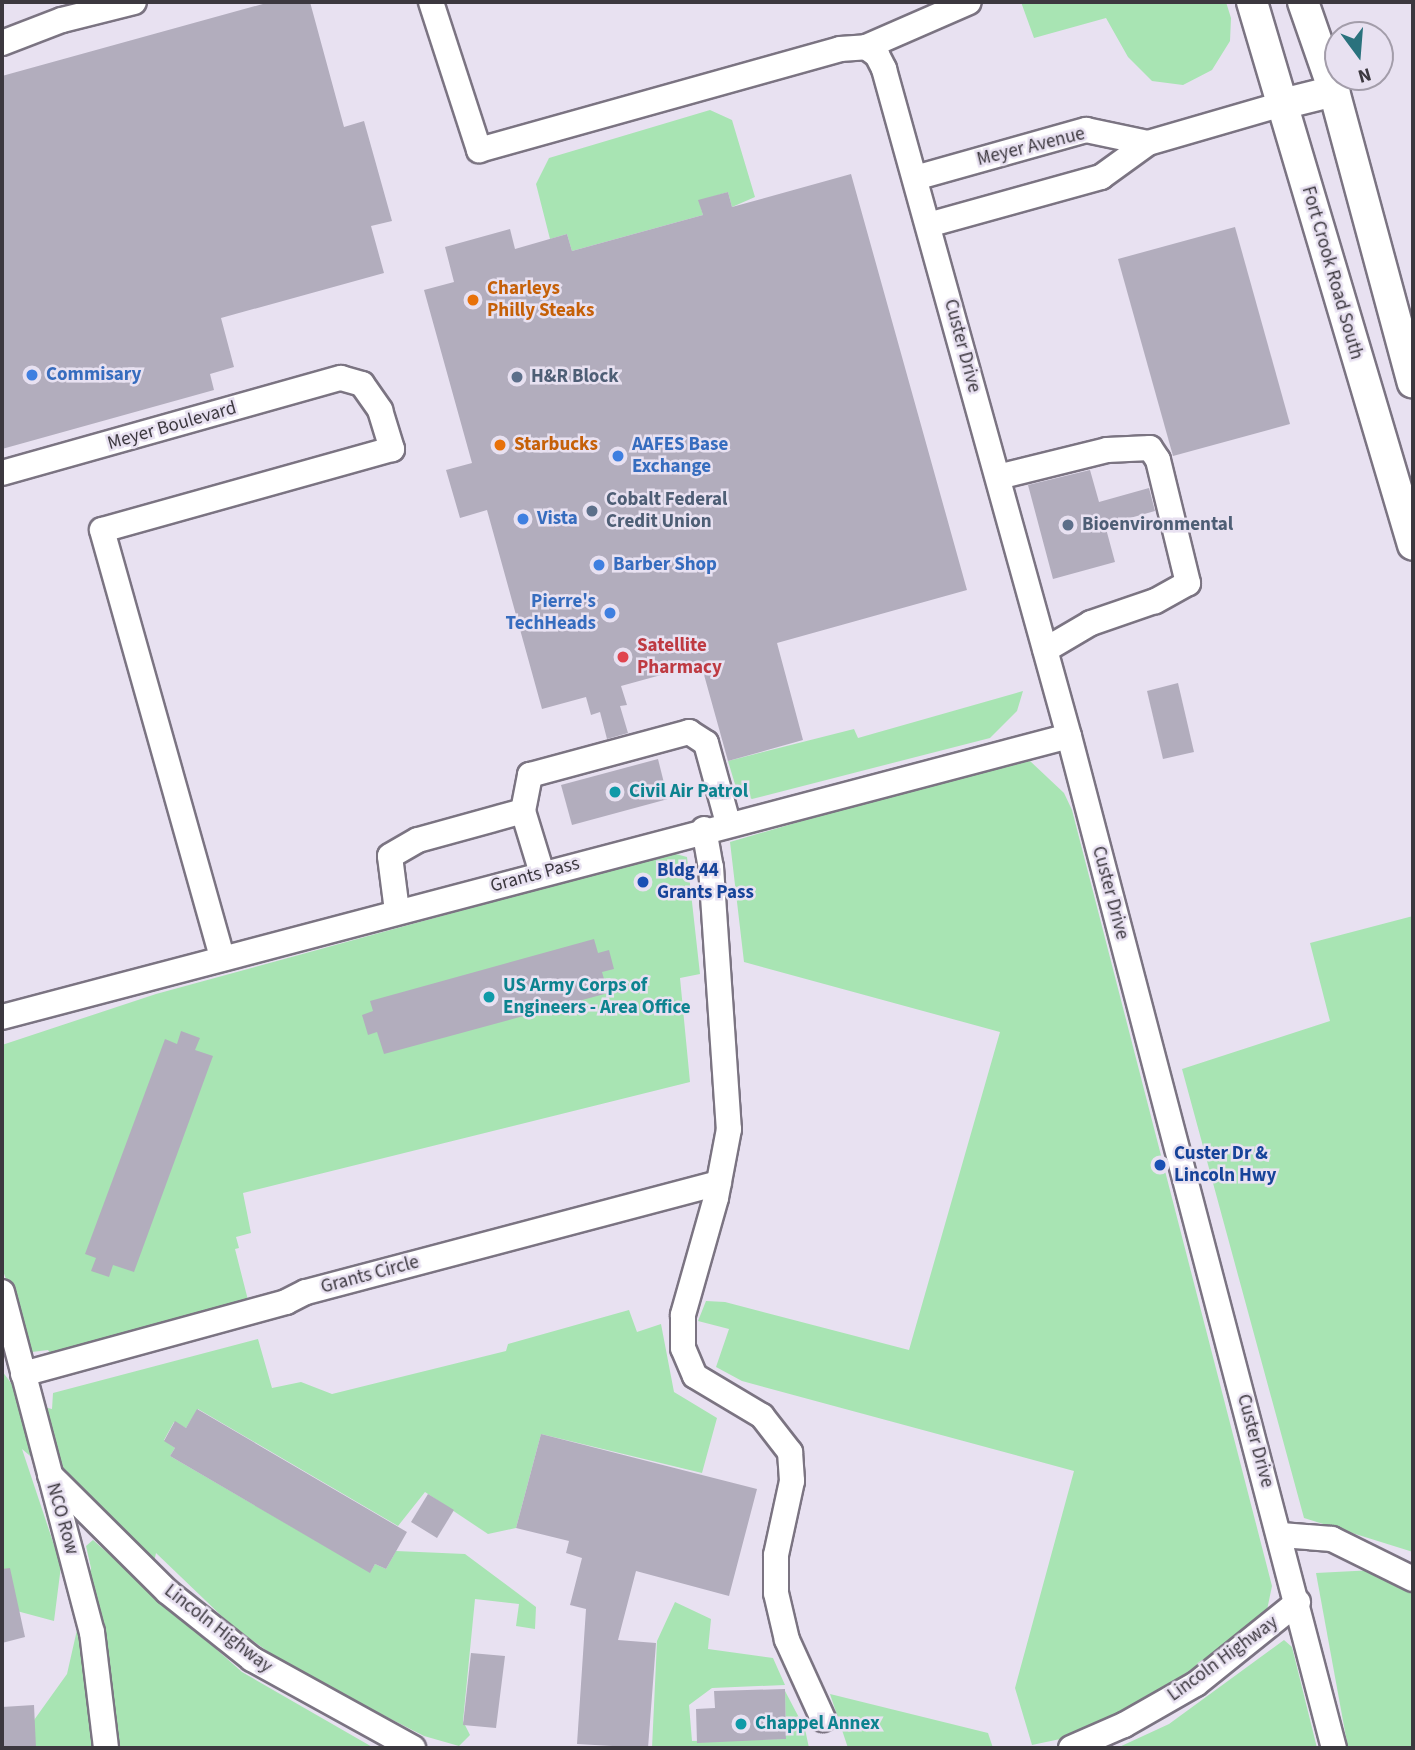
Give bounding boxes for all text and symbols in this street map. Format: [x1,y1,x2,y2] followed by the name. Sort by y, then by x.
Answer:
[1324,21,1394,91] north arrow
[1355,60,1374,89] text: N
[975,123,1087,171] street label: Meyer Avenue
[1296,184,1368,362] street label: Fort Crook Road South
[487,278,594,322] place label: Charleys Philly Steaks
[465,292,481,308] marker: Charleys Philly Steaks
[939,297,985,395] street label: Custer Drive
[46,364,141,386] place label: Commisary
[531,366,619,388] place label: H&R Block
[24,367,40,383] marker: Commisary
[509,369,525,385] marker: H&R Block
[105,397,239,455] street label: Meyer Boulevard
[514,434,598,456] place label: Starbucks
[632,434,728,478] place label: AAFES Base Exchange
[492,437,508,453] marker: Starbucks
[610,448,626,464] marker: AAFES Base Exchange
[606,489,727,533] place label: Cobalt Federal Credit Union
[584,503,600,519] marker: Cobalt Federal Credit Union
[537,508,578,530] place label: Vista
[515,511,531,527] marker: Vista
[1082,514,1233,536] place label: Bioenvironmental
[1060,517,1076,533] marker: Bioenvironmental
[613,554,717,576] place label: Barber Shop
[591,557,607,573] marker: Barber Shop
[506,591,596,635] place label: Pierre's TechHeads
[602,605,618,621] marker: Pierre's TechHeads
[637,635,722,679] place label: Satellite Pharmacy
[615,649,631,665] marker: Satellite Pharmacy
[629,781,748,803] place label: Civil Air Patrol
[607,784,623,800] marker: Civil Air Patrol
[1087,844,1133,942] street label: Custer Drive
[488,852,582,898] street label: Grants Pass
[657,860,754,904] place label: Bldg 44 Grants Pass
[635,874,651,890] marker: Bldg 44 Grants Pass
[503,975,691,1019] place label: US Army Corps of Engineers - Area Office
[481,989,497,1005] marker: US Army Corps of Engineers - Area Office
[1174,1143,1276,1187] place label: Custer Dr & Lincoln Hwy
[1152,1157,1168,1173] marker: Custer Dr & Lincoln Hwy
[318,1251,422,1299] street label: Grants Circle
[1232,1392,1278,1490] street label: Custer Drive
[41,1481,83,1557] street label: NCO Row
[159,1580,277,1678] street label: Lincoln Highway
[1163,1611,1283,1707] street label: Lincoln Highway
[755,1713,880,1735] place label: Chappel Annex
[733,1716,749,1732] marker: Chappel Annex

